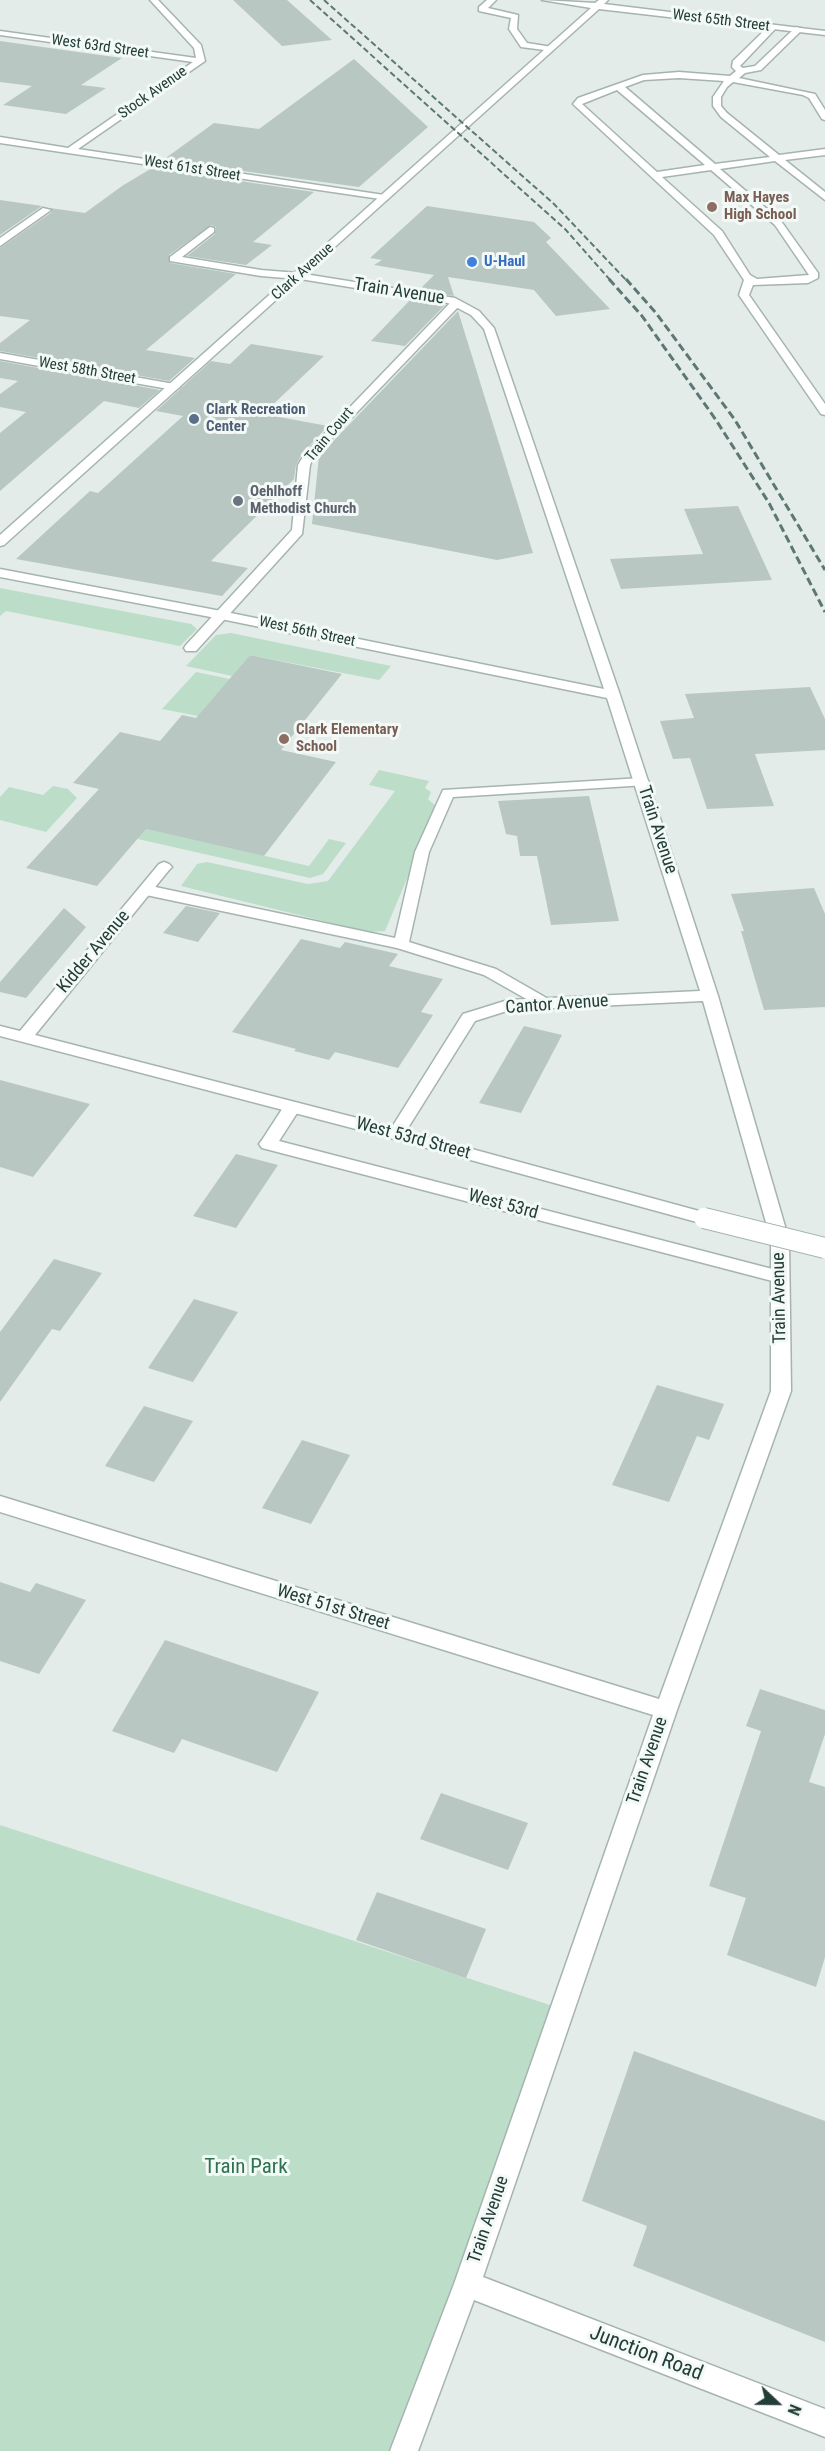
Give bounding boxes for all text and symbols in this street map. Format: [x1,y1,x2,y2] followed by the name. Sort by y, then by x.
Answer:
[671,6,771,36] street label: West 65th Street
[50,31,150,63] street label: West 63rd Street
[115,63,191,123] street label: Stock Avenue
[142,152,242,186] street label: West 61st Street
[724,189,796,224] place label: Max Hayes High School
[705,200,719,214] marker: Max Hayes High School
[268,240,338,304] street label: Clark Avenue
[484,253,525,271] place label: U-Haul
[465,255,479,269] marker: U-Haul
[352,274,446,310] street label: Train Avenue
[37,354,137,388] street label: West 58th Street
[206,401,306,436] place label: Clark Recreation Center
[302,404,358,466] street label: Train Court
[187,412,201,426] marker: Clark Recreation Center
[250,483,356,518] place label: Oehlhoff Methodist Church
[231,494,245,508] marker: Oehlhoff Methodist Church
[257,613,357,651] street label: West 56th Street
[296,721,398,756] place label: Clark Elementary School
[277,732,291,746] marker: Clark Elementary School
[633,783,681,877] street label: Train Avenue
[53,906,135,998] street label: Kidder Avenue
[505,991,609,1019] street label: Cantor Avenue
[353,1113,473,1165] street label: West 53rd Street
[466,1185,540,1225] street label: West 53rd
[768,1252,792,1344] street label: Train Avenue
[274,1581,392,1635] street label: West 51st Street
[623,1714,673,1808] street label: Train Avenue
[204,2155,288,2181] park label: Train Park
[464,2173,514,2267] street label: Train Avenue
[586,2321,706,2387] street label: Junction Road
[747,2373,807,2433] north arrow
[784,2402,805,2418] text: N

